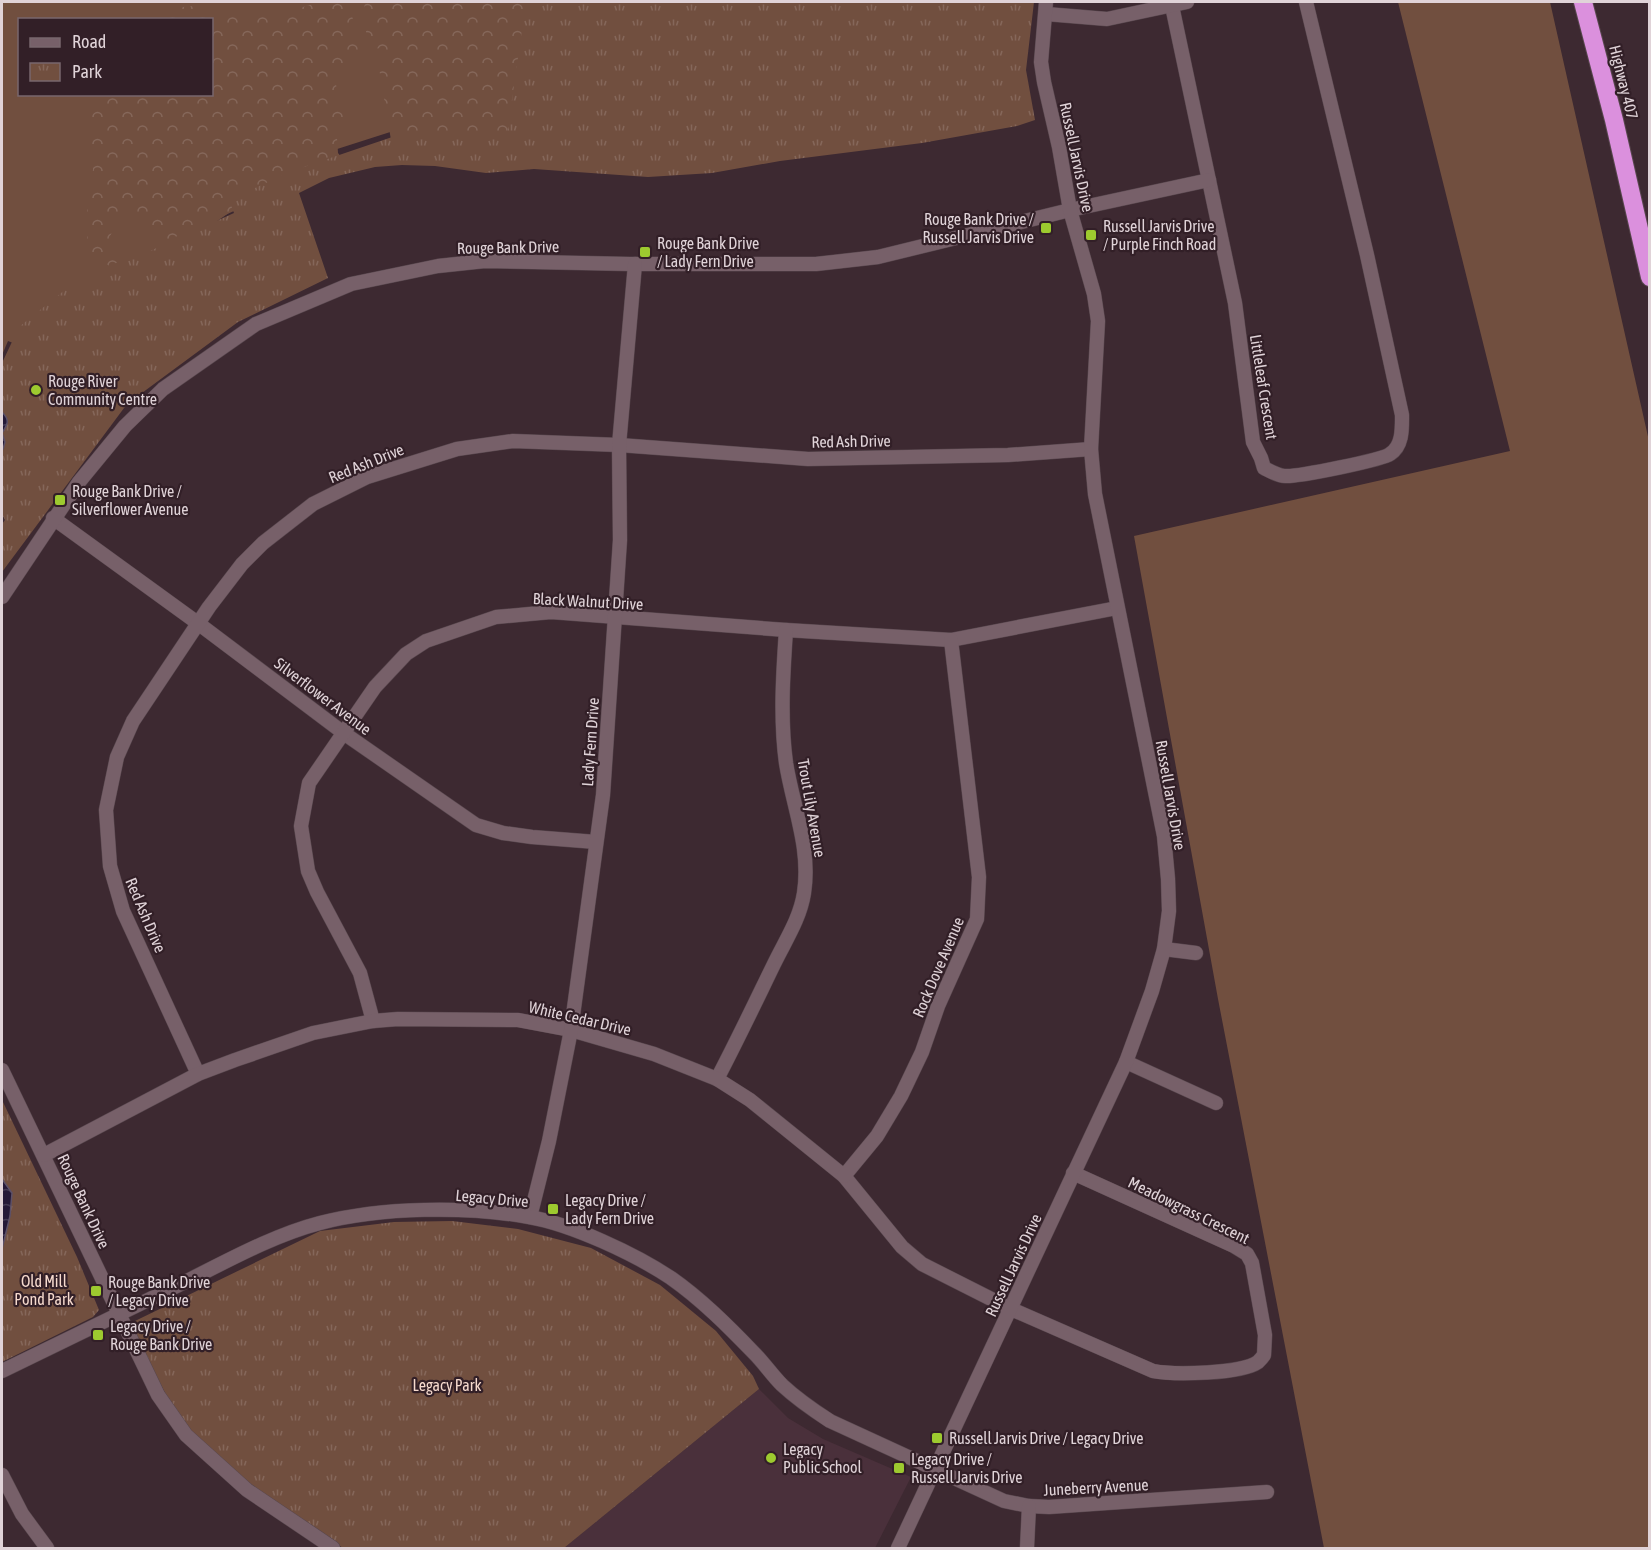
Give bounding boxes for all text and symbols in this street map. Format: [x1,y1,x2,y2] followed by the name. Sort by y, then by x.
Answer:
[18,18,213,96] legend
[72,31,106,52] text: Road
[1605,43,1642,121] street label: Highway 407
[72,61,102,82] text: Park
[1057,101,1097,213] street label: Russell Jarvis Drive
[923,210,1035,246] place label: Rouge Bank Drive / Russell Jarvis Drive
[1103,217,1216,254] place label: Russell Jarvis Drive / Purple Finch Road
[1039,221,1053,235] marker: Rouge Bank Drive / Russell Jarvis Drive
[1084,228,1098,242] marker: Russell Jarvis Drive / Purple Finch Road
[657,234,759,271] place label: Rouge Bank Drive / Lady Fern Drive
[457,237,559,258] street label: Rouge Bank Drive
[638,245,652,259] marker: Rouge Bank Drive / Lady Fern Drive
[1247,333,1281,441] street label: Littleleaf Crescent
[48,372,157,409] place label: Rouge River Community Centre
[29,383,43,397] marker: Rouge River Community Centre
[811,431,891,451] street label: Red Ash Drive
[326,440,406,486] street label: Red Ash Drive
[72,482,188,518] place label: Rouge Bank Drive / Silverflower Avenue
[53,493,67,507] marker: Rouge Bank Drive / Silverflower Avenue
[532,589,644,613] street label: Black Walnut Drive
[271,654,375,738] street label: Silverflower Avenue
[578,697,603,787] street label: Lady Fern Drive
[1152,739,1190,851] street label: Russell Jarvis Drive
[793,757,830,859] street label: Trout Lily Avenue
[122,875,170,955] street label: Red Ash Drive
[909,914,967,1020] street label: Rock Dove Avenue
[527,997,633,1039] street label: White Cedar Drive
[53,1151,114,1252] street label: Rouge Bank Drive
[1125,1173,1253,1248] street label: Meadowgrass Crescent
[455,1186,529,1211] street label: Legacy Drive
[565,1191,654,1228] place label: Legacy Drive / Lady Fern Drive
[546,1202,560,1216] marker: Legacy Drive / Lady Fern Drive
[981,1211,1045,1319] street label: Russell Jarvis Drive
[14,1272,74,1308] park label: Old Mill Pond Park
[108,1273,210,1310] place label: Rouge Bank Drive / Legacy Drive
[89,1284,103,1298] marker: Rouge Bank Drive / Legacy Drive
[110,1317,212,1354] place label: Legacy Drive / Rouge Bank Drive
[91,1328,105,1342] marker: Legacy Drive / Rouge Bank Drive
[413,1376,481,1395] park label: Legacy Park
[949,1429,1143,1448] place label: Russell Jarvis Drive / Legacy Drive
[930,1431,944,1445] marker: Russell Jarvis Drive / Legacy Drive
[783,1440,863,1476] place label: Legacy Public School
[911,1450,1022,1486] place label: Legacy Drive / Russell Jarvis Drive
[764,1451,778,1465] marker: Legacy Public School
[892,1461,906,1475] marker: Legacy Drive / Russell Jarvis Drive
[1043,1475,1149,1500] street label: Juneberry Avenue

